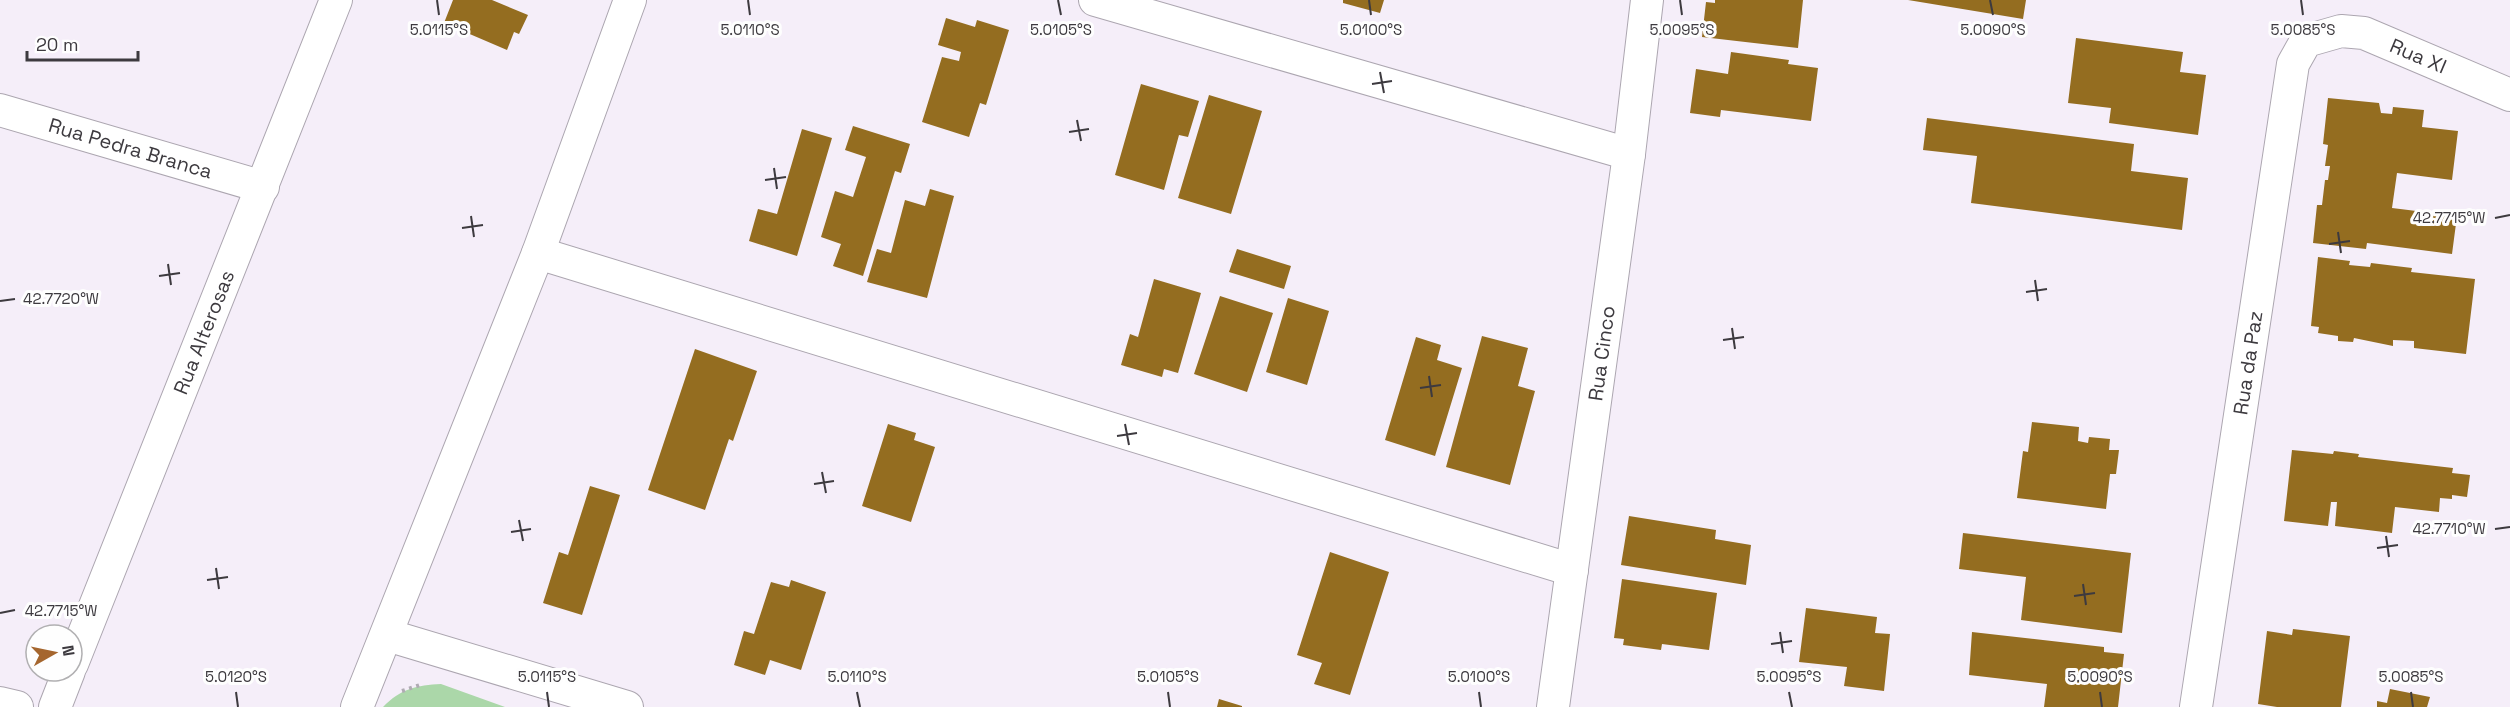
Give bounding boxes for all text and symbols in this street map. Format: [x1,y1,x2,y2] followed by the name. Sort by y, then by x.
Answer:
[410,20,468,39] text: 5.0115°S
[720,20,780,39] text: 5.0110°S
[1030,20,1092,39] text: 5.0105°S
[1340,20,1402,39] text: 5.0100°S
[1650,20,1714,39] text: 5.0095°S
[1960,20,2026,39] text: 5.0090°S
[2270,20,2336,39] text: 5.0085°S
[27,24,138,62] scale bar
[2386,32,2450,80] street label: Rua XI
[36,33,79,56] text: 20 m
[46,112,215,184] street label: Rua Pedra Branca
[2413,208,2485,227] text: 42.7715°W
[168,266,240,398] street label: Rua Alterosas
[23,289,99,308] text: 42.7720°W
[1582,304,1621,403] street label: Rua Cinco
[2227,309,2269,417] street label: Rua da Paz
[2412,519,2486,538] text: 42.7710°W
[25,601,97,620] text: 42.7715°W
[24,623,84,683] north arrow
[57,644,80,658] text: N
[205,667,267,686] text: 5.0120°S
[518,667,576,686] text: 5.0115°S
[827,667,887,686] text: 5.0110°S
[1137,667,1199,686] text: 5.0105°S
[1448,667,1510,686] text: 5.0100°S
[1757,667,1821,686] text: 5.0095°S
[2067,667,2133,686] text: 5.0090°S
[2378,667,2444,686] text: 5.0085°S

